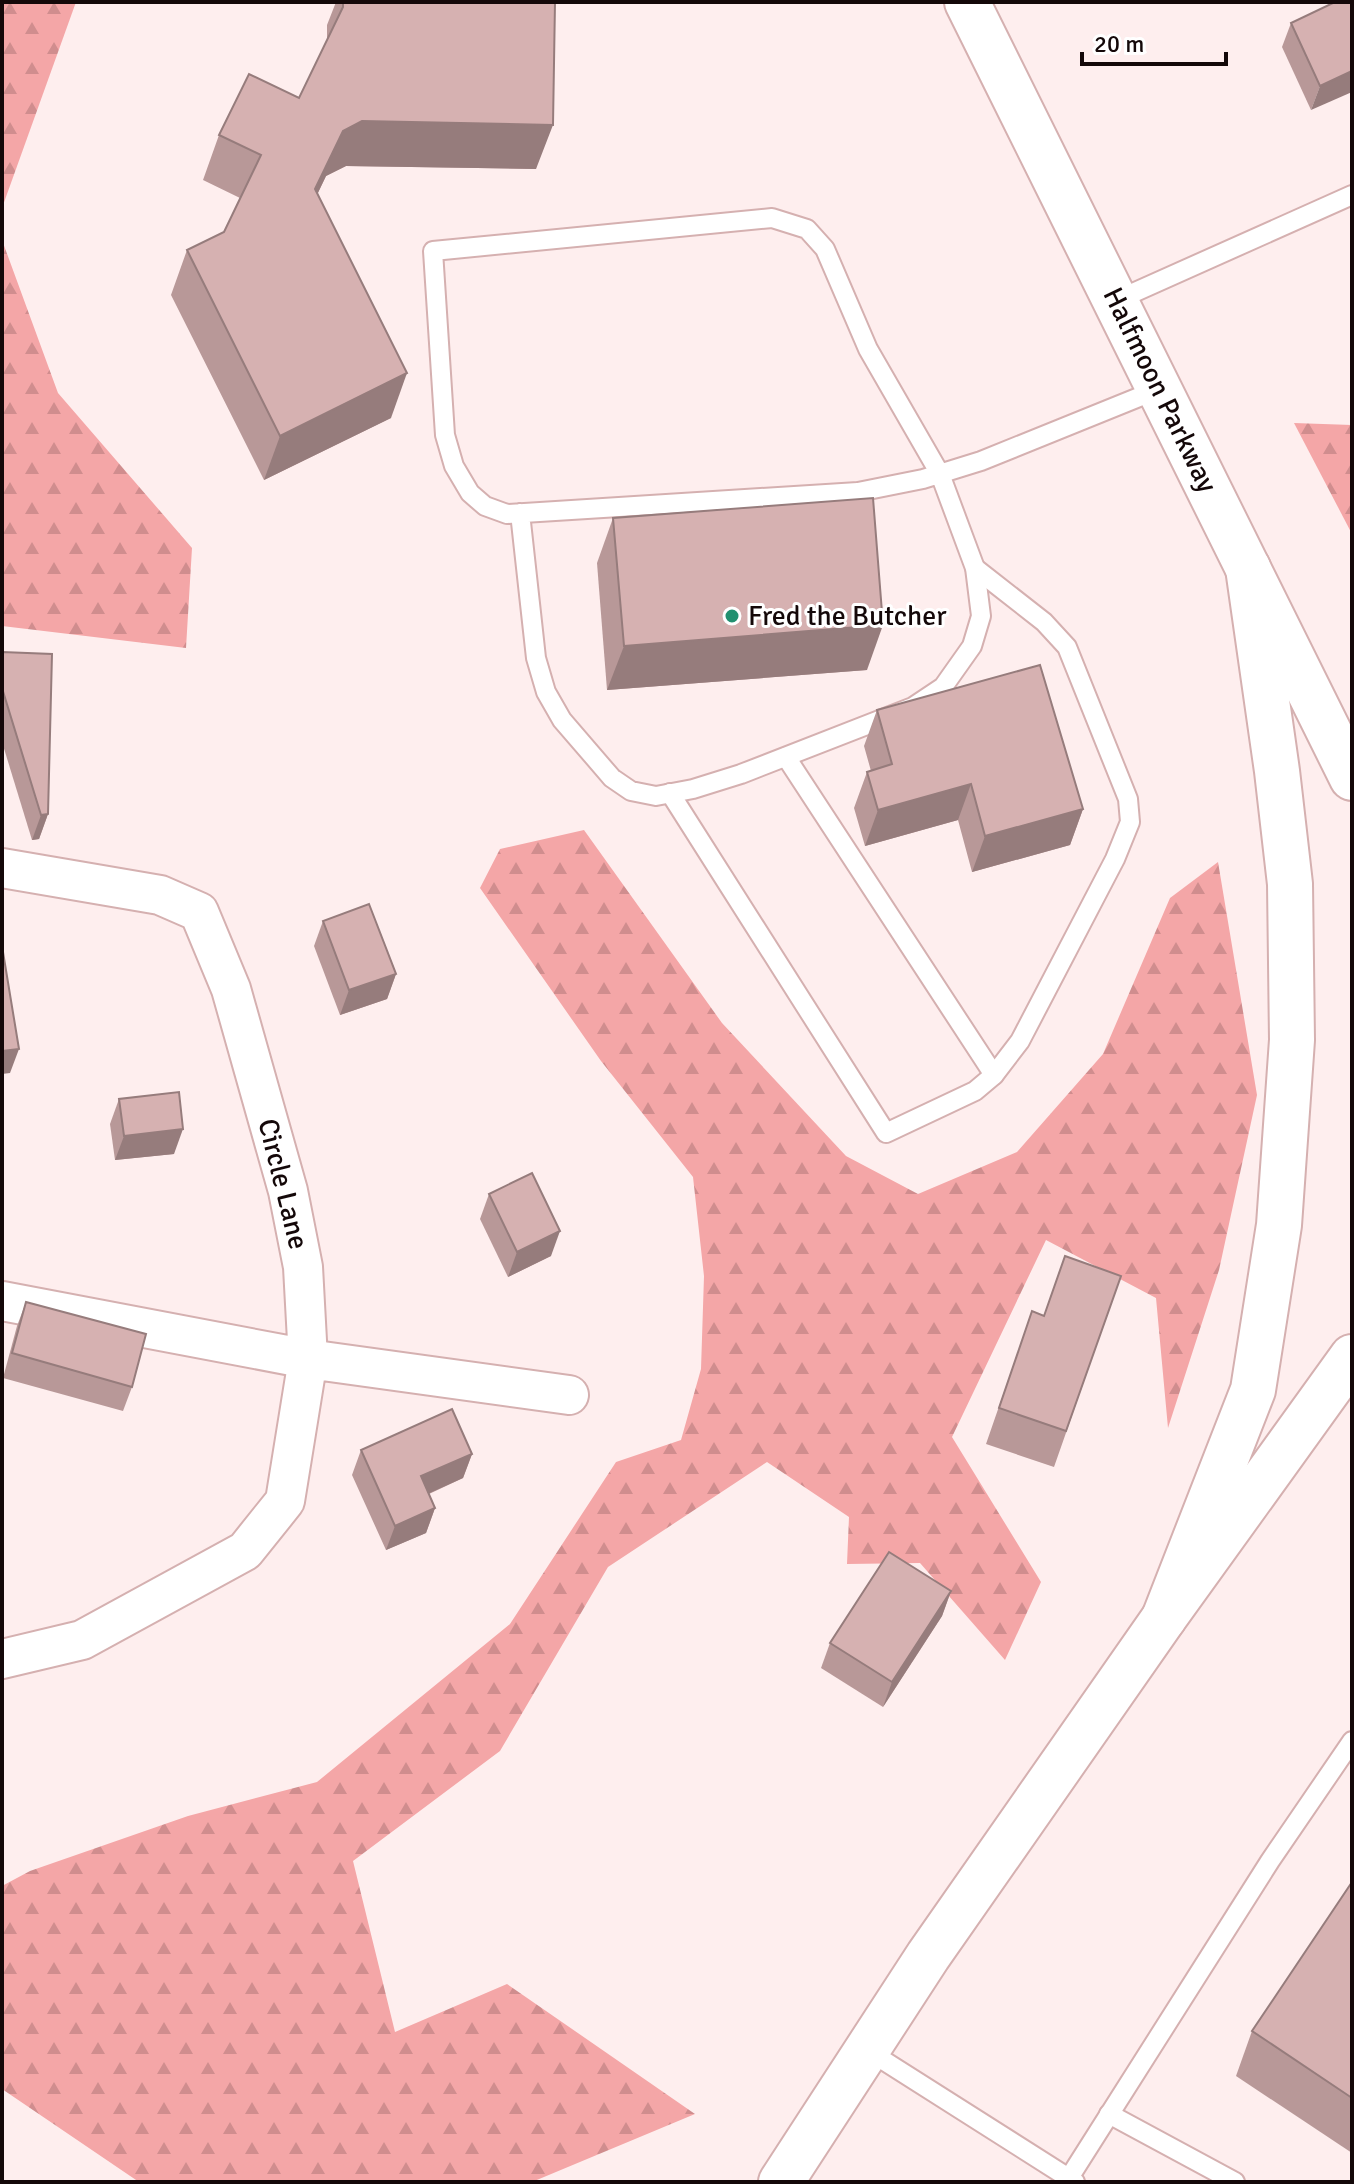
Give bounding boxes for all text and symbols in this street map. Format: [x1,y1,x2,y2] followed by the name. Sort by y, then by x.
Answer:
[1082,16,1226,66] scale bar
[1094,29,1144,59] text: 20 m
[1096,282,1224,498] street label: Halfmoon Parkway
[748,599,947,633] place label: Fred the Butcher
[723,607,741,625] marker: Fred the Butcher
[250,1115,316,1253] street label: Circle Lane

